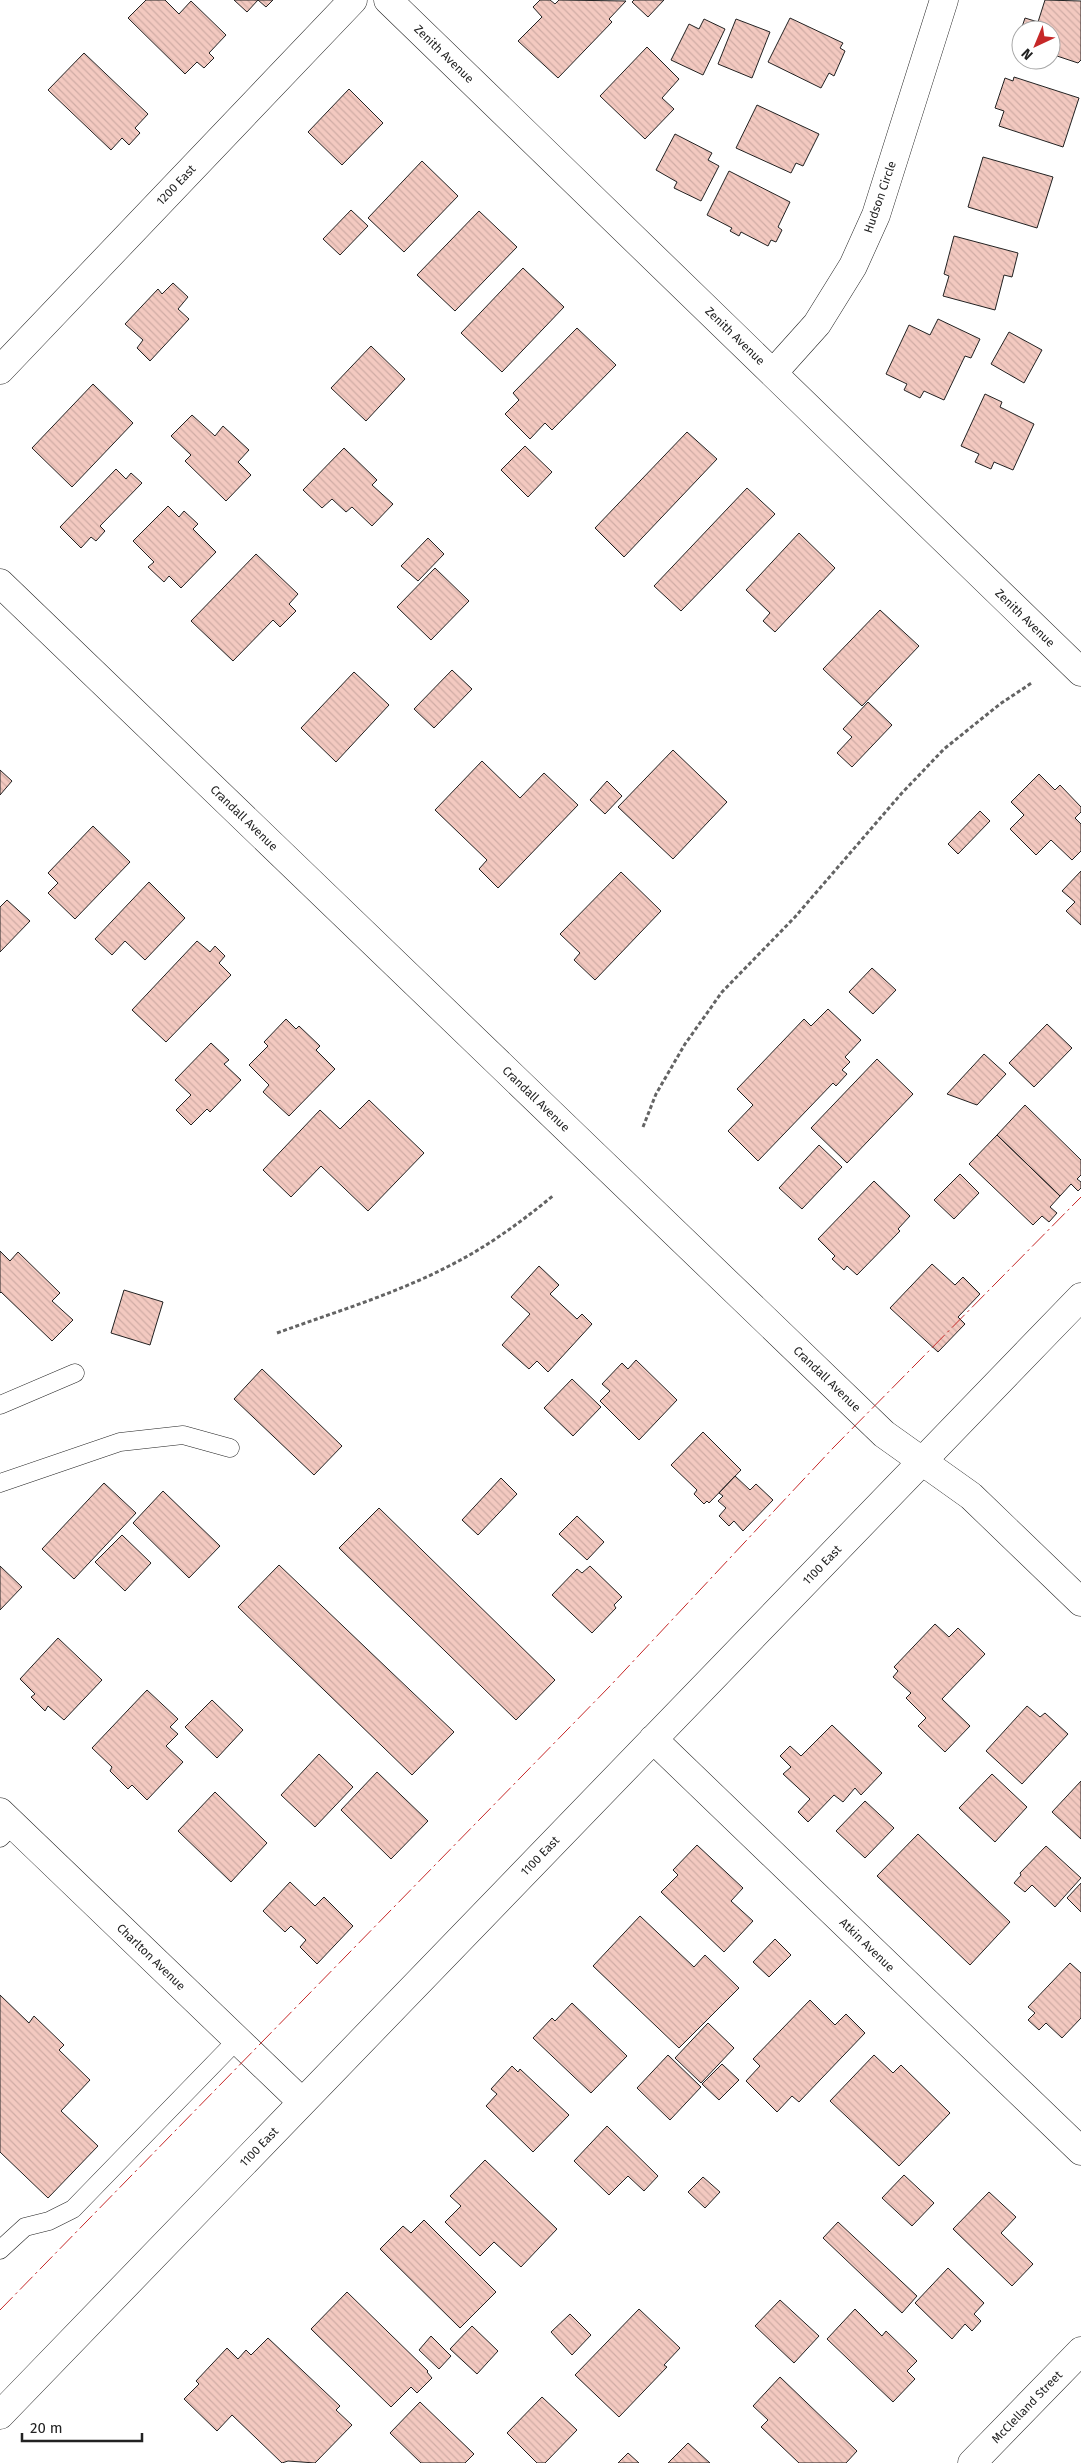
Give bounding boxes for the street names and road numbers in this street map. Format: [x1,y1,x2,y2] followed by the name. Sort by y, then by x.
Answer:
[411,22,477,86] street label: Zenith Avenue
[861,159,899,235] street label: Hudson Circle
[153,162,199,208] street label: 1200 East
[702,304,768,368] street label: Zenith Avenue
[992,586,1058,650] street label: Zenith Avenue
[208,782,280,854] street label: Crandall Avenue
[500,1063,572,1135] street label: Crandall Avenue
[791,1343,863,1415] street label: Crandall Avenue
[800,1542,845,1588] street label: 1100 East
[518,1833,563,1879] street label: 1100 East
[837,1915,897,1975] street label: Atkin Avenue
[114,1921,188,1993] street label: Charlton Avenue
[237,2124,282,2170] street label: 1100 East
[989,2367,1066,2446] street label: McClelland Street

